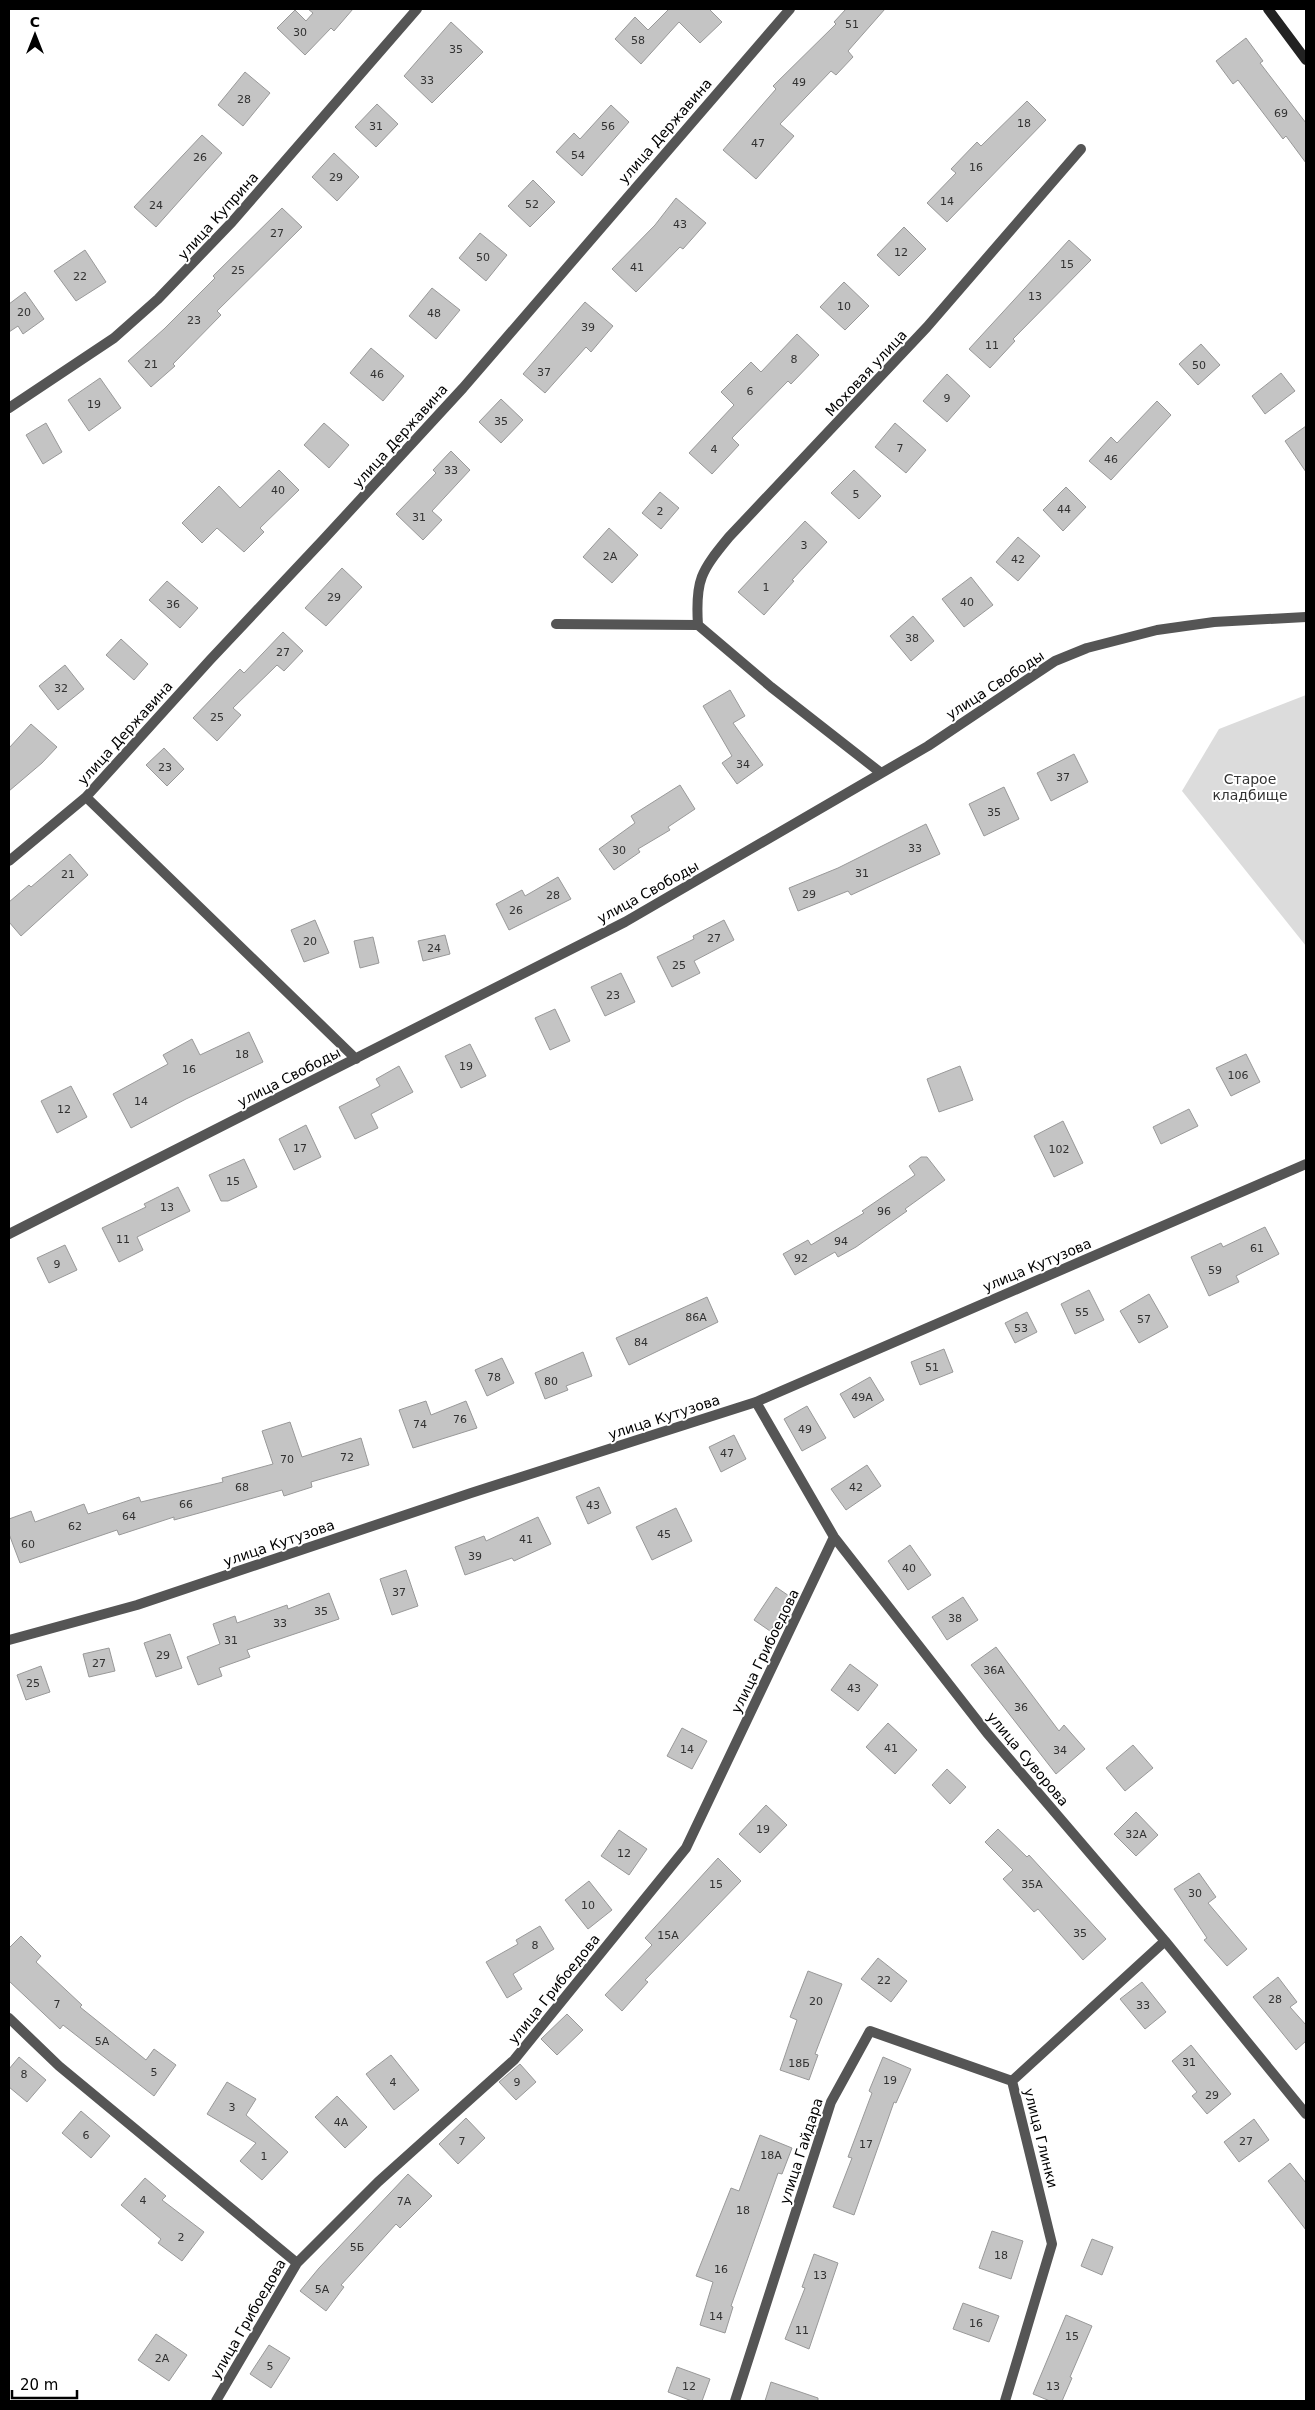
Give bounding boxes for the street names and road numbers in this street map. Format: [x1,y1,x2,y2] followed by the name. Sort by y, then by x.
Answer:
[615,75,715,187] street label: улица Державина
[175,169,261,263] street label: улица Куприна
[822,327,910,419] street label: Моховая улица
[349,381,451,491] street label: улица Державина
[943,647,1047,723] street label: улица Свободы
[74,678,176,788] street label: улица Державина
[595,858,701,926] street label: улица Свободы
[235,1044,343,1110] street label: улица Свободы
[980,1235,1094,1295] street label: улица Кутузова
[606,1391,722,1443] street label: улица Кутузова
[221,1516,337,1570] street label: улица Кутузова
[728,1586,802,1716] street label: улица Грибоедова
[984,1709,1072,1809] street label: улица Суворова
[505,1931,603,2047] street label: улица Грибоедова
[1021,2086,1061,2190] street label: улица Глинки
[776,2096,826,2206] street label: улица Гайдара
[207,2256,289,2382] street label: улица Грибоедова

